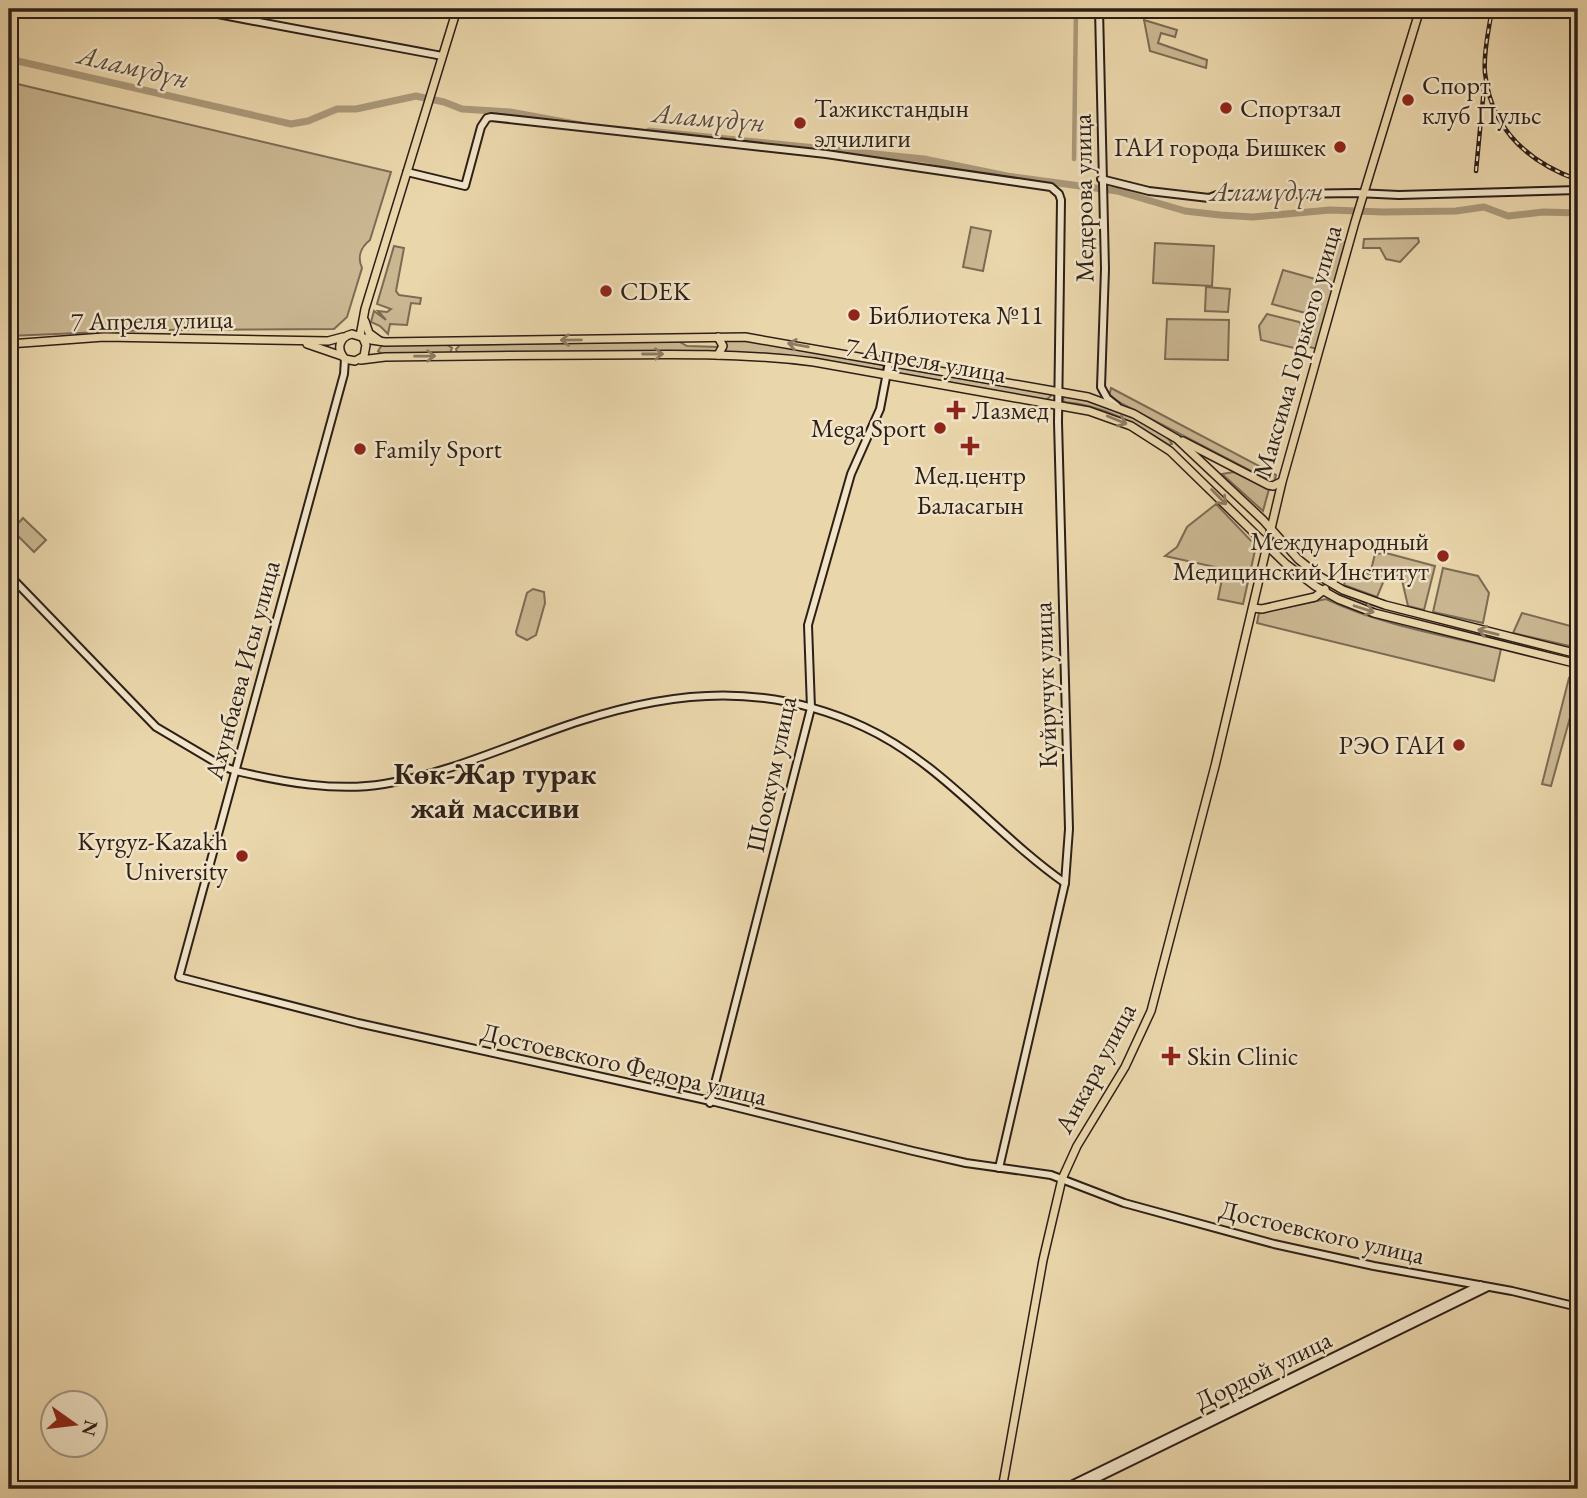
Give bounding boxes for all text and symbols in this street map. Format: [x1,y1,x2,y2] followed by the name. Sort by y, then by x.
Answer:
[73,35,193,96] water label: Аламүдүн
[1422,68,1542,132] place label: Спорт клуб Пульс
[814,91,969,155] place label: Тажикстандын элчилиги
[1240,91,1341,125] place label: Спортзал
[1400,92,1416,108] marker: Спорт клуб Пульс
[649,94,767,140] water label: Аламүдүн
[1218,100,1234,116] marker: Спортзал
[1065,113,1101,283] street label: Медерова улица
[792,115,808,131] marker: Тажикстандын элчилиги
[1114,130,1327,164] place label: ГАИ города Бишкек
[1332,139,1348,155] marker: ГАИ города Бишкек
[1208,173,1324,209] water label: Аламүдүн
[1245,220,1350,481] street label: Максима Горького улица
[620,274,691,308] place label: CDEK
[598,283,614,299] marker: CDEK
[868,298,1044,332] place label: Библиотека №11
[70,302,234,338] street label: 7 Апреля улица
[846,307,862,323] marker: Библиотека №11
[843,329,1010,391] street label: 7 Апреля улица
[560,333,583,347] one-way arrow
[787,338,810,351] one-way arrow
[641,348,664,361] one-way arrow
[414,350,437,363] one-way arrow
[972,393,1049,427] place label: Лазмед
[946,400,966,420] marker: Лазмед
[811,411,926,445] place label: Mega Sport
[1106,415,1128,428] one-way arrow
[932,420,948,436] marker: Mega Sport
[374,432,502,466] place label: Family Sport
[960,436,980,456] marker: Мед.центр Баласагын
[352,441,368,457] marker: Family Sport
[914,458,1026,522] place label: Мед.центр Баласагын
[1210,489,1227,506] one-way arrow
[1172,524,1429,588] place label: Международный Медицинский Институт
[1435,548,1451,564] marker: Международный Медицинский Институт
[196,556,288,784] street label: Ахунбаева Исы улица
[1025,600,1065,769] street label: Куйручук улица
[1352,604,1374,616] one-way arrow
[1477,625,1500,638] one-way arrow
[738,692,804,855] street label: Шоокум улица
[1339,728,1445,762] place label: РЭО ГАИ
[1451,737,1467,753] marker: РЭО ГАИ
[393,754,597,827] district label: Көк-Жар турак жай массиви
[77,824,229,888] place label: Kyrgyz-Kazakh University
[234,848,250,864] marker: Kyrgyz-Kazakh University
[1046,996,1144,1140] street label: Анкара улица
[478,1015,771,1114] street label: Достоевского Федора улица
[1187,1039,1298,1073] place label: Skin Clinic
[1161,1046,1181,1066] marker: Skin Clinic
[1216,1192,1428,1272] street label: Достоевского улица
[1189,1322,1338,1418] street label: Дордой улица
[38,1390,108,1460] north arrow
[76,1418,104,1439] text: N

